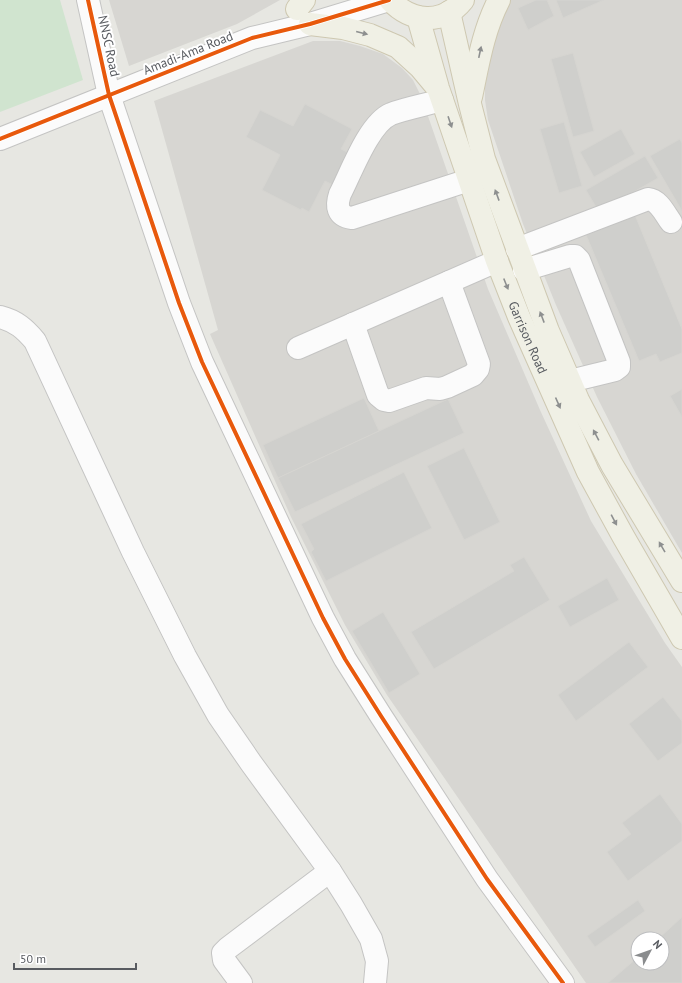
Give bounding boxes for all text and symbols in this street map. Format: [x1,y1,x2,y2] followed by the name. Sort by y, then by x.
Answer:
[94,14,124,78] street label: NNSC Road
[141,27,235,79] street label: Amadi-Ama Road
[356,31,369,37] one-way arrow
[478,46,484,58] one-way arrow
[447,116,453,128] one-way arrow
[494,189,500,201] one-way arrow
[503,278,509,290] one-way arrow
[505,299,552,376] street label: Garrison Road
[539,311,545,323] one-way arrow
[555,398,561,409] one-way arrow
[593,429,600,441] one-way arrow
[611,514,618,526] one-way arrow
[659,541,666,553] one-way arrow
[630,931,670,971] north arrow
[650,937,665,952] text: N
[14,945,136,971] scale bar
[20,951,46,966] text: 50 m

